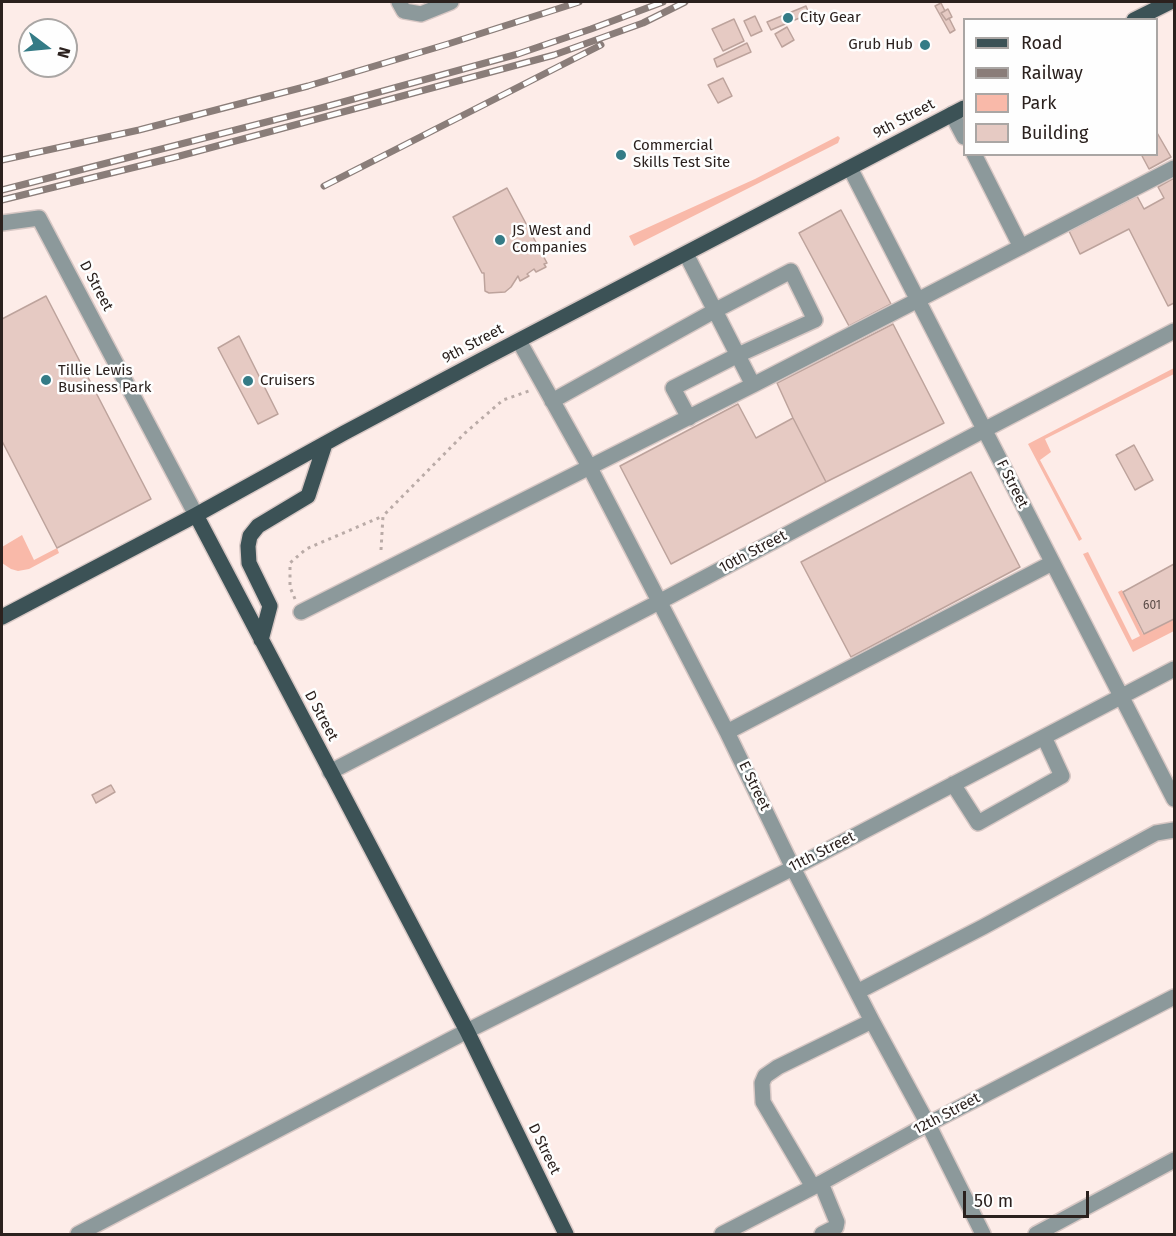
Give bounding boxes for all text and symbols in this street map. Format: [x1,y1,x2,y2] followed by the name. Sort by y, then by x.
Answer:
[800,9,861,27] place label: City Gear
[781,11,795,25] marker: City Gear
[18,18,78,78] north arrow
[963,18,1158,156] legend
[1021,32,1063,54] text: Road
[848,36,913,54] place label: Grub Hub
[918,38,932,52] marker: Grub Hub
[53,45,74,60] text: N
[1021,62,1083,84] text: Railway
[1021,92,1056,114] text: Park
[870,95,938,143] street label: 9th Street
[1021,122,1088,144] text: Building
[633,137,730,172] place label: Commercial Skills Test Site
[614,148,628,162] marker: Commercial Skills Test Site
[512,222,591,257] place label: JS West and Companies
[493,233,507,247] marker: JS West and Companies
[75,258,117,314] street label: D Street
[439,320,507,368] street label: 9th Street
[58,362,151,397] place label: Tillie Lewis Business Park
[260,372,315,390] place label: Cruisers
[39,373,53,387] marker: Tillie Lewis Business Park
[241,374,255,388] marker: Cruisers
[992,457,1032,511] street label: F Street
[716,527,790,577] street label: 10th Street
[1143,599,1161,613] house number: 601
[300,688,342,744] street label: D Street
[734,758,774,814] street label: E Street
[786,828,858,876] street label: 11th Street
[911,1089,983,1139] street label: 12th Street
[524,1121,564,1177] street label: D Street
[966,1179,1092,1217] scale bar
[974,1190,1013,1212] text: 50 m

